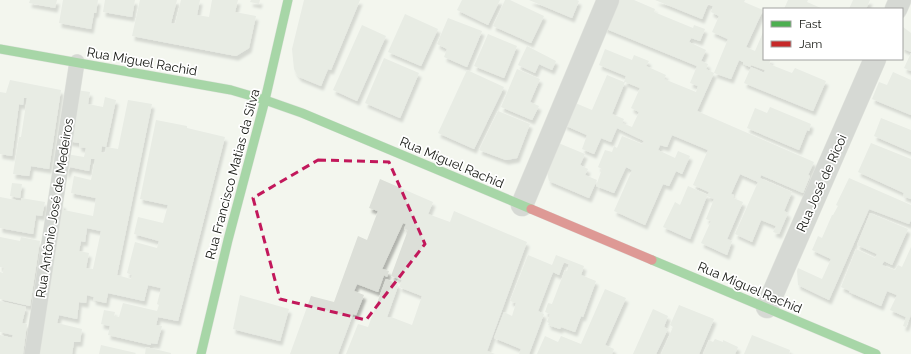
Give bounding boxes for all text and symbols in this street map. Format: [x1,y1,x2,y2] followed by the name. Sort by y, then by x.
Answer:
[763,8,903,60] legend
[799,17,822,31] text: Fast
[799,37,822,51] text: Jam
[86,44,198,79] street label: Rua Miguel Rachid
[202,87,262,261] street label: Rua Francisco Matias da Silva
[33,117,76,299] street label: Rua Antônio José de Medeiros
[793,132,850,234] street label: Rua José de Ricoi
[397,134,506,191] street label: Rua Miguel Rachid
[695,259,804,316] street label: Rua Miguel Rachid

